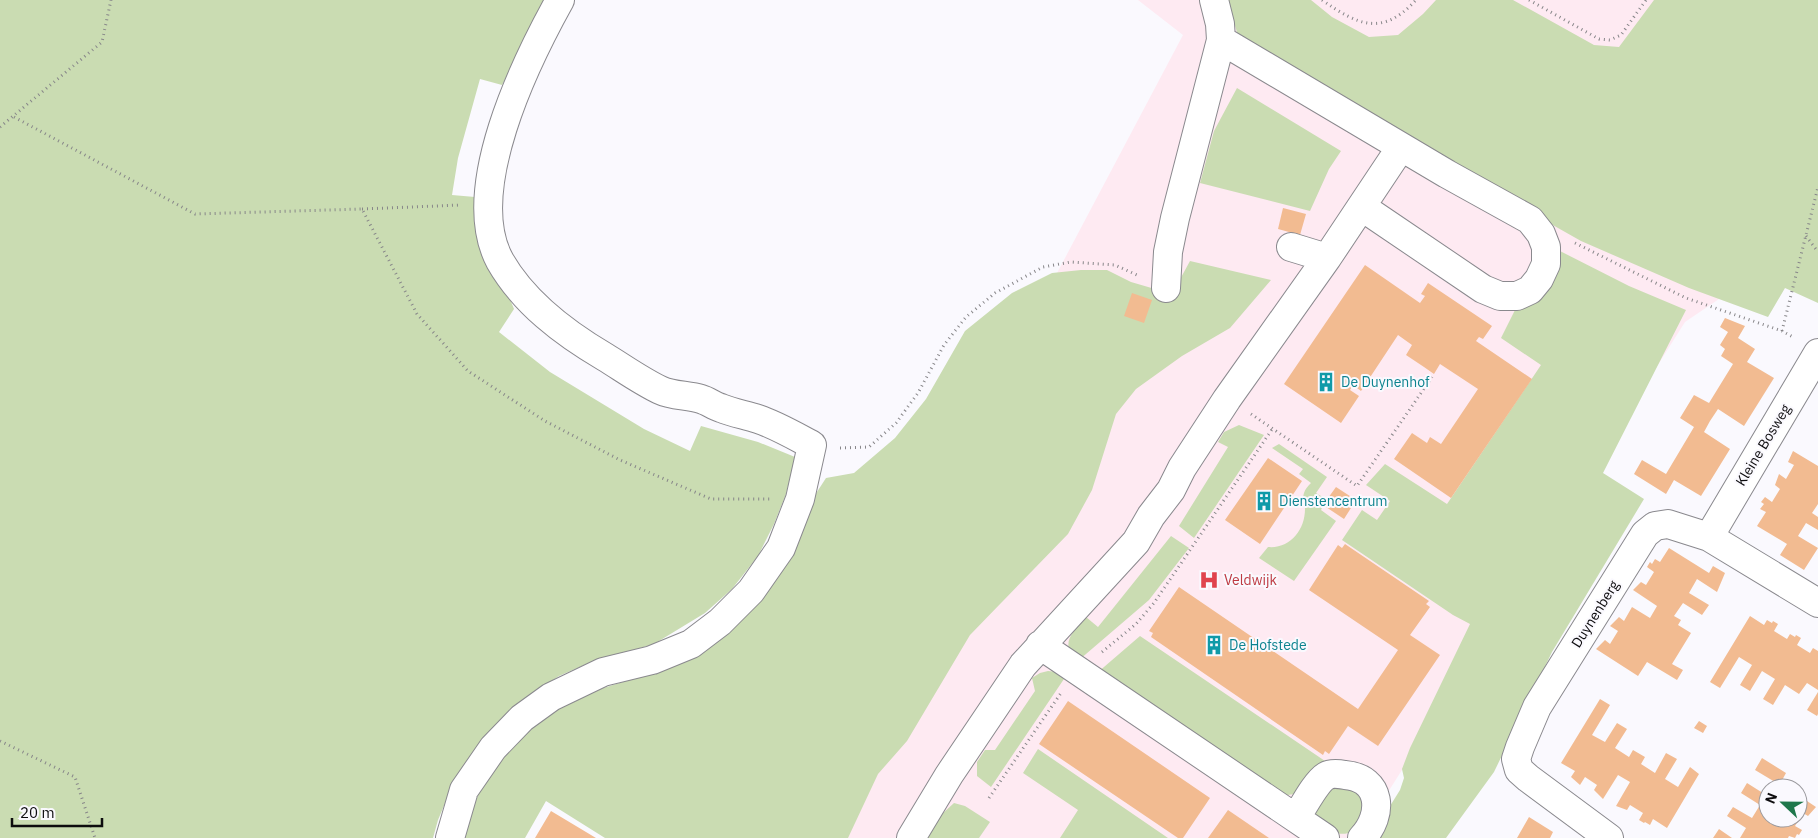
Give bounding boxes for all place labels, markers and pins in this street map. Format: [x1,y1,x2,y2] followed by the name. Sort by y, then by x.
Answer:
[1315,371,1337,393] building icon: De Duynenhof
[1341,373,1430,391] place label: De Duynenhof
[1253,490,1275,512] building icon: Dienstencentrum
[1279,492,1388,510] place label: Dienstencentrum
[1198,569,1220,591] hospital icon: Veldwijk
[1224,571,1277,589] place label: Veldwijk
[1203,634,1225,656] building icon: De Hofstede
[1229,636,1307,654] place label: De Hofstede

